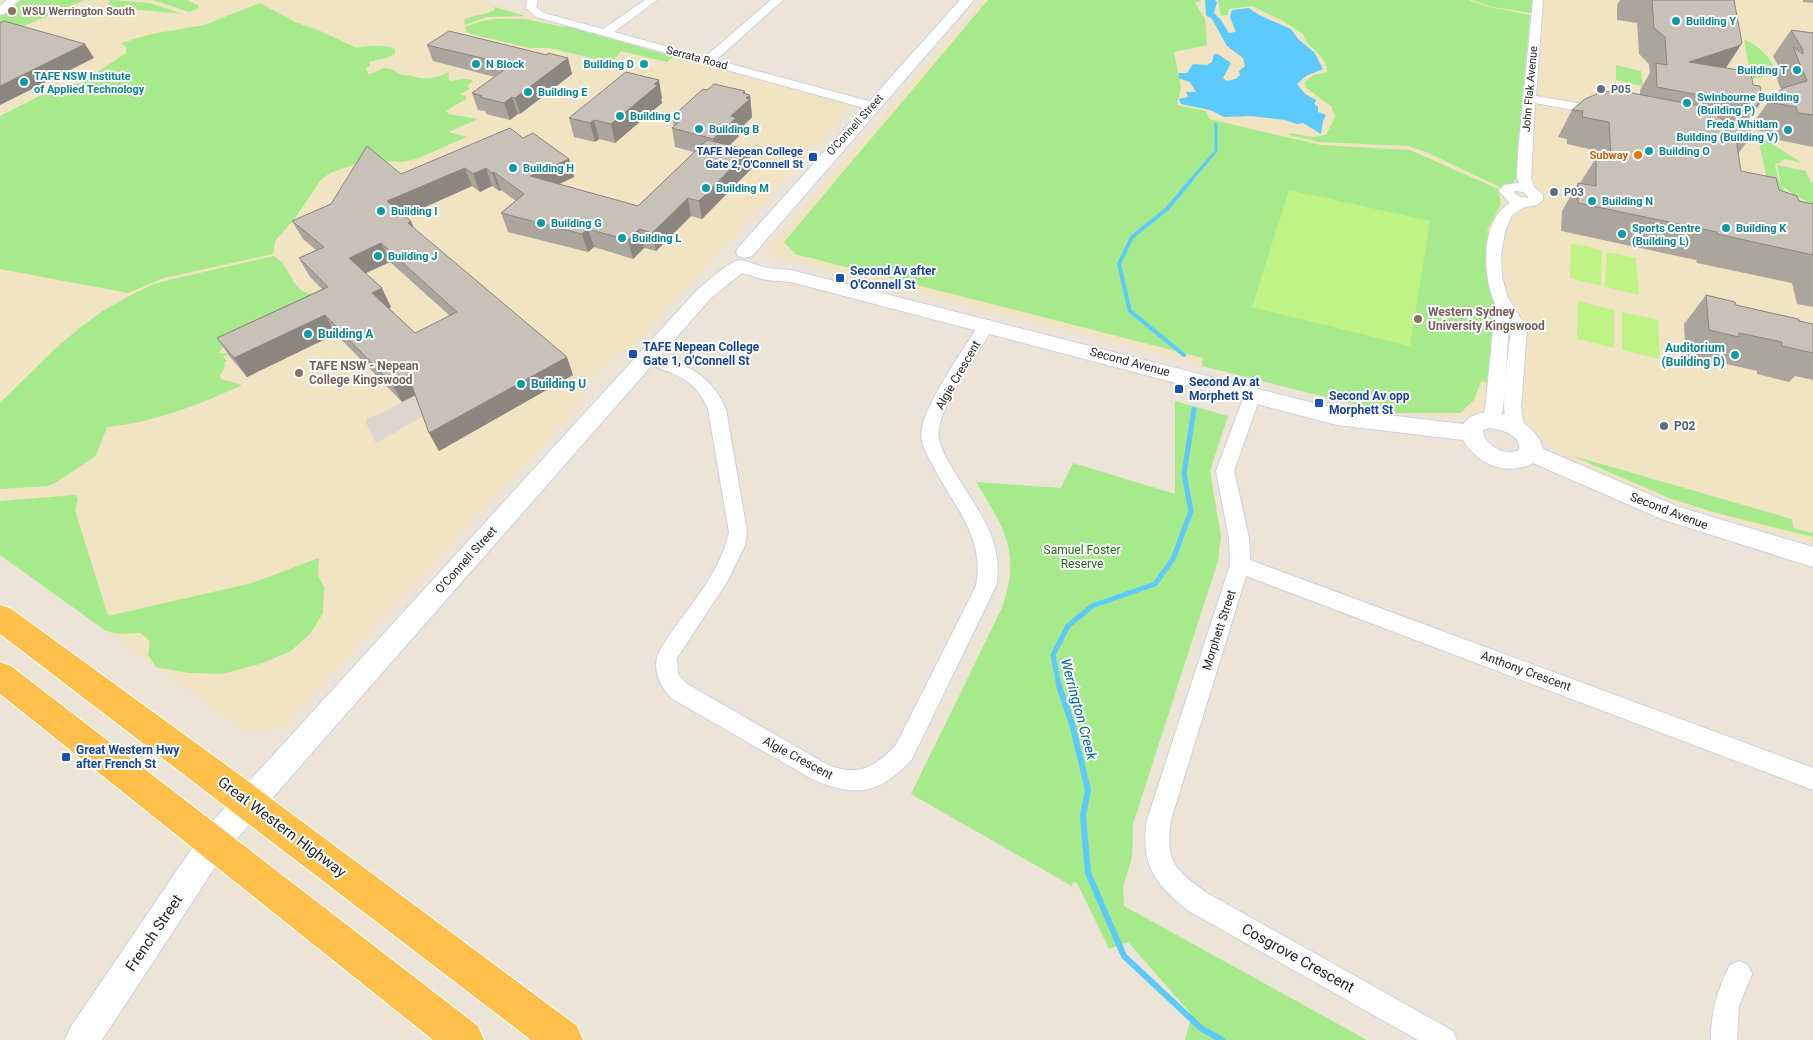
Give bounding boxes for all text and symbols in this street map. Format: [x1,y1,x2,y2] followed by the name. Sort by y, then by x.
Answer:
[6,5,18,17] marker: WSU Werrington South
[22,5,135,18] place label: WSU Werrington South
[1670,15,1682,27] marker: Building Y
[1686,15,1736,28] place label: Building Y
[665,44,729,72] street label: Serrata Road
[1520,45,1540,133] street label: John Flak Avenue
[470,58,482,70] marker: N Block
[486,58,524,71] place label: N Block
[584,58,634,71] place label: Building D
[638,58,650,70] marker: Building D
[1737,64,1787,77] place label: Building T
[1791,64,1803,76] marker: Building T
[34,70,145,96] place label: TAFE NSW Institute of Applied Technology
[18,76,30,88] marker: TAFE NSW Institute of Applied Technology
[1595,83,1607,95] marker: P05
[1611,83,1631,96] place label: P05
[522,86,534,98] marker: Building E
[538,86,587,99] place label: Building E
[824,91,886,158] street label: O'Connell Street
[1697,91,1799,117] place label: Swinbourne Building (Building P)
[1681,97,1693,109] marker: Swinbourne Building (Building P)
[614,110,626,122] marker: Building C
[630,110,681,123] place label: Building C
[1676,118,1778,144] place label: Freda Whitlam Building (Building V)
[693,123,705,135] marker: Building B
[709,123,759,136] place label: Building B
[1782,124,1794,136] marker: Freda Whitlam Building (Building V)
[696,145,803,171] place label: TAFE Nepean College Gate 2, O'Connell St
[1643,145,1655,157] marker: Building O
[1659,145,1710,158] place label: Building O
[1589,149,1628,162] place label: Subway
[1632,149,1644,161] marker: Subway
[807,151,819,163] marker: TAFE Nepean College Gate 2, O'Connell St
[507,162,519,174] marker: Building H
[523,162,574,175] place label: Building H
[700,182,712,194] marker: Building M
[716,182,769,195] place label: Building M
[1548,186,1560,198] marker: P03
[1564,186,1584,199] place label: P03
[1586,195,1598,207] marker: Building N
[1602,195,1653,208] place label: Building N
[375,205,387,217] marker: Building I
[391,205,438,218] place label: Building I
[535,217,547,229] marker: Building G
[551,217,602,230] place label: Building G
[1632,222,1701,248] place label: Sports Centre (Building L)
[1720,222,1732,234] marker: Building K
[1736,222,1787,235] place label: Building K
[1616,228,1628,240] marker: Sports Centre (Building L)
[616,232,628,244] marker: Building L
[632,232,681,245] place label: Building L
[372,250,384,262] marker: Building J
[388,250,437,263] place label: Building J
[850,264,936,292] place label: Second Av after O'Connell St
[834,272,846,284] marker: Second Av after O'Connell St
[1428,305,1545,333] place label: Western Sydney University Kingswood
[1412,313,1424,325] marker: Western Sydney University Kingswood
[318,327,374,341] place label: Building A
[302,328,314,340] marker: Building A
[933,338,983,412] street label: Algie Crescent
[643,340,760,368] place label: TAFE Nepean College Gate 1, O'Connell St
[1662,341,1725,369] place label: Auditorium (Building D)
[1088,345,1172,379] street label: Second Avenue
[627,348,639,360] marker: TAFE Nepean College Gate 1, O'Connell St
[1729,349,1741,361] marker: Auditorium (Building D)
[309,359,419,387] place label: TAFE NSW - Nepean College Kingswood
[293,367,305,379] marker: TAFE NSW - Nepean College Kingswood
[1189,375,1260,403] place label: Second Av at Morphett St
[531,377,586,391] place label: Building U
[515,378,527,390] marker: Building U
[1173,383,1185,395] marker: Second Av at Morphett St
[1329,389,1410,417] place label: Second Av opp Morphett St
[1313,397,1325,409] marker: Second Av opp Morphett St
[1674,419,1696,433] place label: P02
[1658,420,1670,432] marker: P02
[1628,490,1710,532] street label: Second Avenue
[432,524,500,596] street label: O'Connell Street
[1044,543,1120,571] park label: Samuel Foster Reserve
[1199,588,1239,672] street label: Morphett Street
[1479,648,1573,694] street label: Anthony Crescent
[1058,657,1101,762] water label: Werrington Creek
[761,734,835,782] street label: Algie Crescent
[76,743,180,771] place label: Great Western Hwy after French St
[60,751,72,763] marker: Great Western Hwy after French St
[214,773,350,881] street label: Great Western Highway
[122,891,186,975] street label: French Street
[1238,920,1358,996] street label: Cosgrove Crescent

